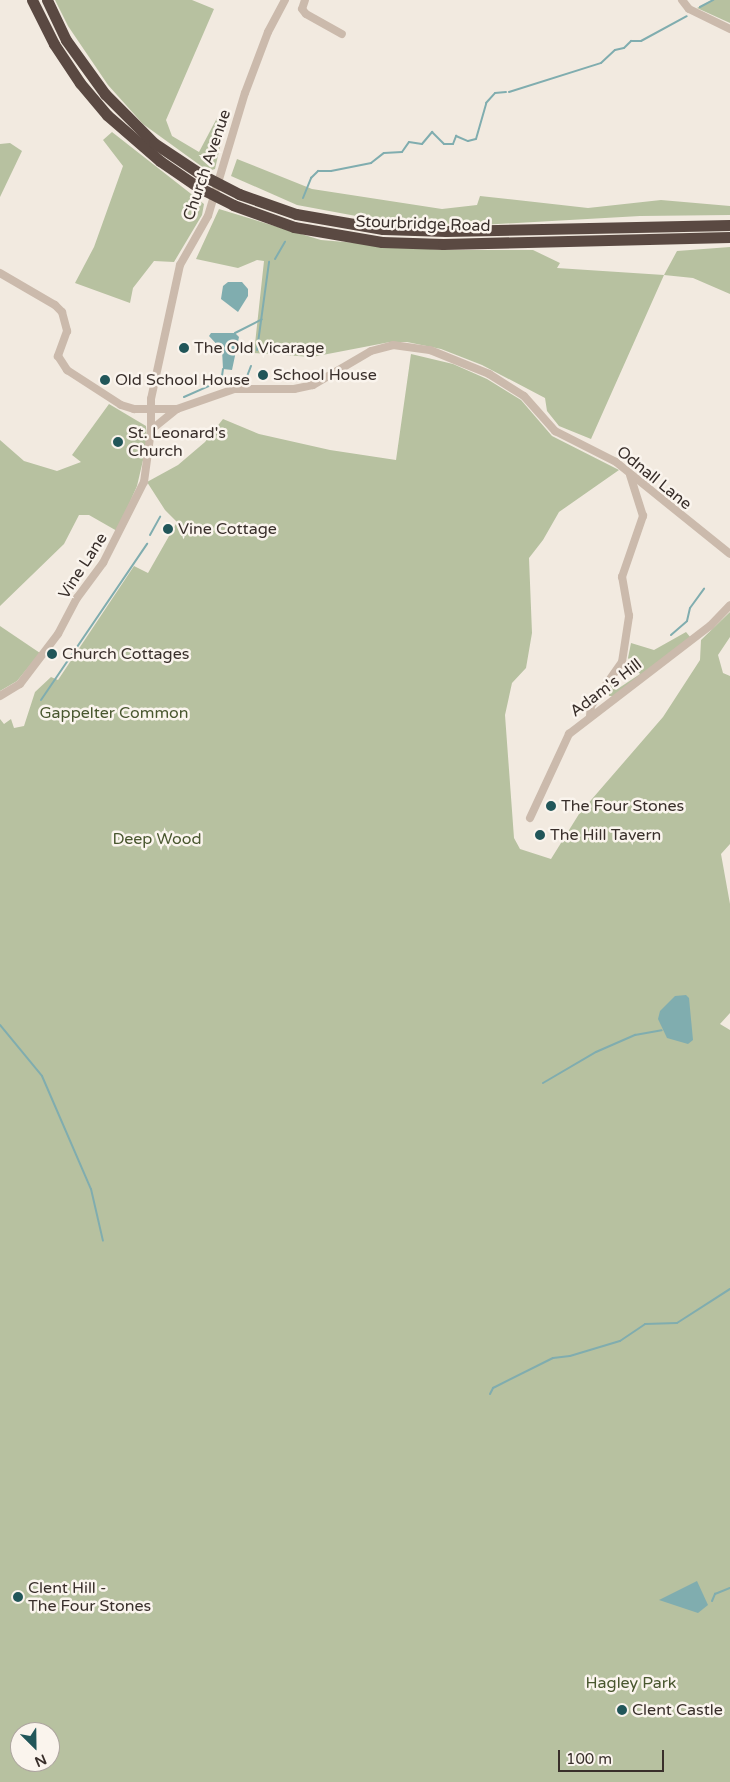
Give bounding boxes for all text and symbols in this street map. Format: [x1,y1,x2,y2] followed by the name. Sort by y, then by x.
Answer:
[179,107,235,223] street label: Church Avenue
[355,212,491,236] street label: Stourbridge Road
[194,338,324,358] place label: The Old Vicarage
[178,342,190,354] marker: The Old Vicarage
[273,365,377,385] place label: School House
[257,369,269,381] marker: School House
[115,370,250,390] place label: Old School House
[99,374,111,386] marker: Old School House
[128,423,226,461] place label: St. Leonard's Church
[112,436,124,448] marker: St. Leonard's Church
[613,442,695,514] street label: Odnall Lane
[178,519,277,539] place label: Vine Cottage
[162,523,174,535] marker: Vine Cottage
[55,529,111,603] street label: Vine Lane
[62,644,189,664] place label: Church Cottages
[46,648,58,660] marker: Church Cottages
[566,655,646,721] street label: Adam's Hill
[39,703,189,723] park label: Gappelter Common
[561,796,684,816] place label: The Four Stones
[545,800,557,812] marker: The Four Stones
[550,825,661,845] place label: The Hill Tavern
[112,829,202,849] park label: Deep Wood
[534,829,546,841] marker: The Hill Tavern
[28,1578,151,1616] place label: Clent Hill - The Four Stones
[12,1591,24,1603] marker: Clent Hill - The Four Stones
[585,1673,677,1693] park label: Hagley Park
[632,1700,723,1720] place label: Clent Castle
[616,1704,628,1716] marker: Clent Castle
[10,1722,60,1772] north arrow
[560,1740,666,1772] scale bar
[32,1750,49,1770] text: N
[566,1750,612,1768] text: 100 m

